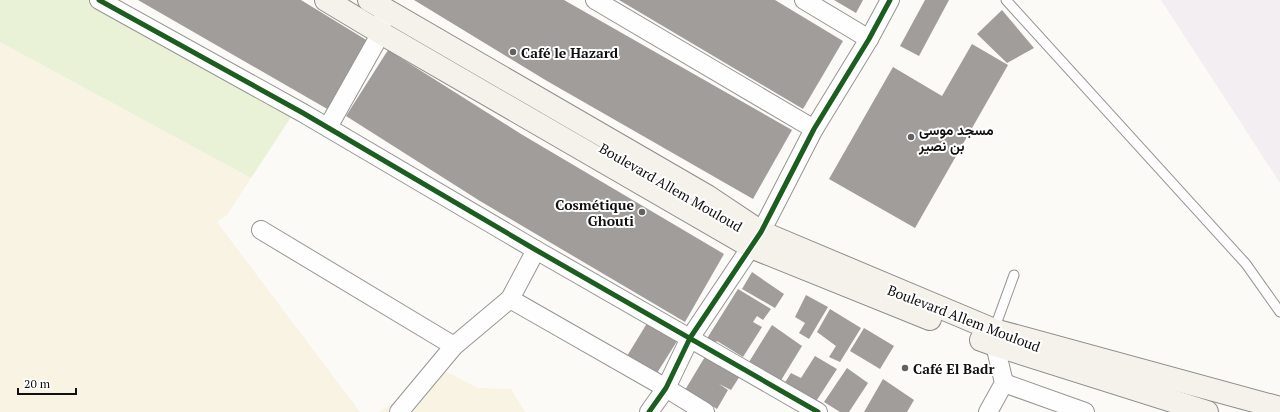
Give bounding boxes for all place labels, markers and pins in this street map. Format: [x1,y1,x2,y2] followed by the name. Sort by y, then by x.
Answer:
[521,43,619,62] place label: Café le Hazard
[508,47,518,57] marker: Café le Hazard
[918,120,994,155] place label: مسجد موسى بن نصير
[906,132,916,142] marker: مسجد موسى بن نصير
[555,195,634,230] place label: Cosmétique Ghouti
[637,207,647,217] marker: Cosmétique Ghouti
[913,359,994,378] place label: Café El Badr
[900,363,910,373] marker: Café El Badr

